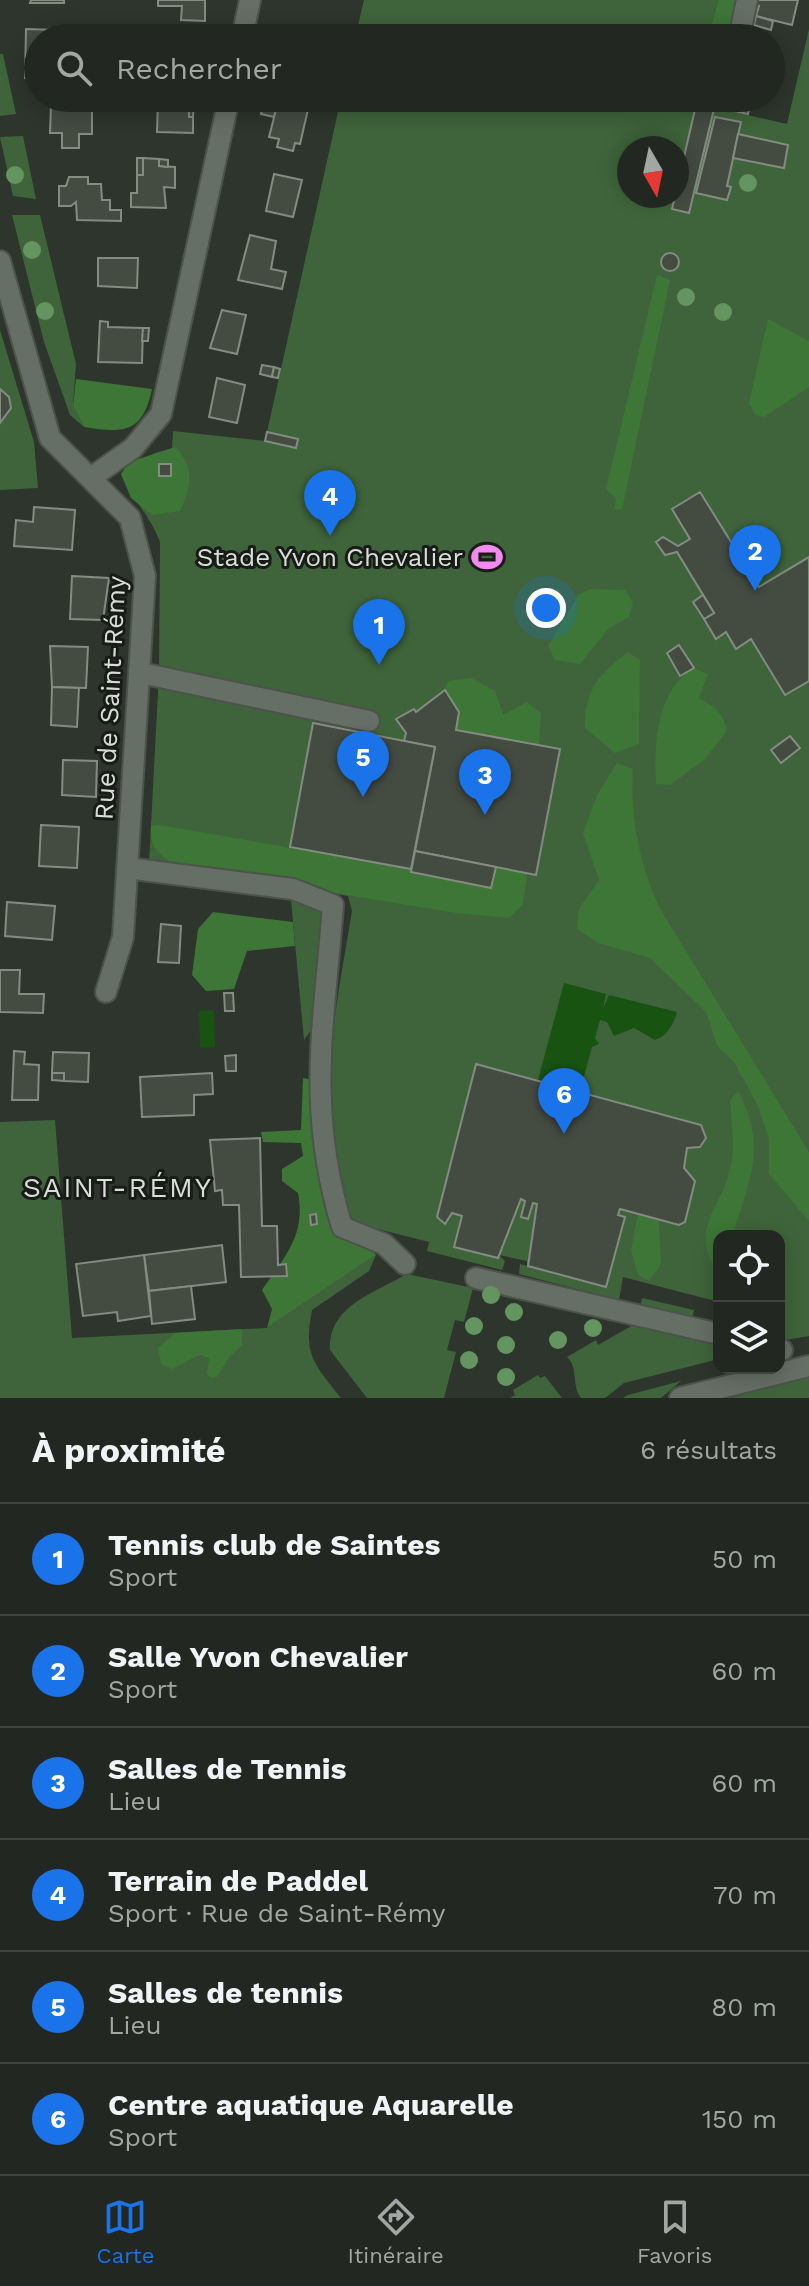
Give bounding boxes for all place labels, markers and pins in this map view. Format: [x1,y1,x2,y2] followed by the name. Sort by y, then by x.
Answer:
[304,470,356,536] pin: 4
[729,525,781,591] pin: 2
[470,540,504,574] sports icon: Stade Yvon Chevalier
[197,542,463,572] place label: Stade Yvon Chevalier
[353,599,405,665] pin: 1
[337,731,389,797] pin: 5
[459,749,511,815] pin: 3
[538,1068,590,1134] pin: 6

